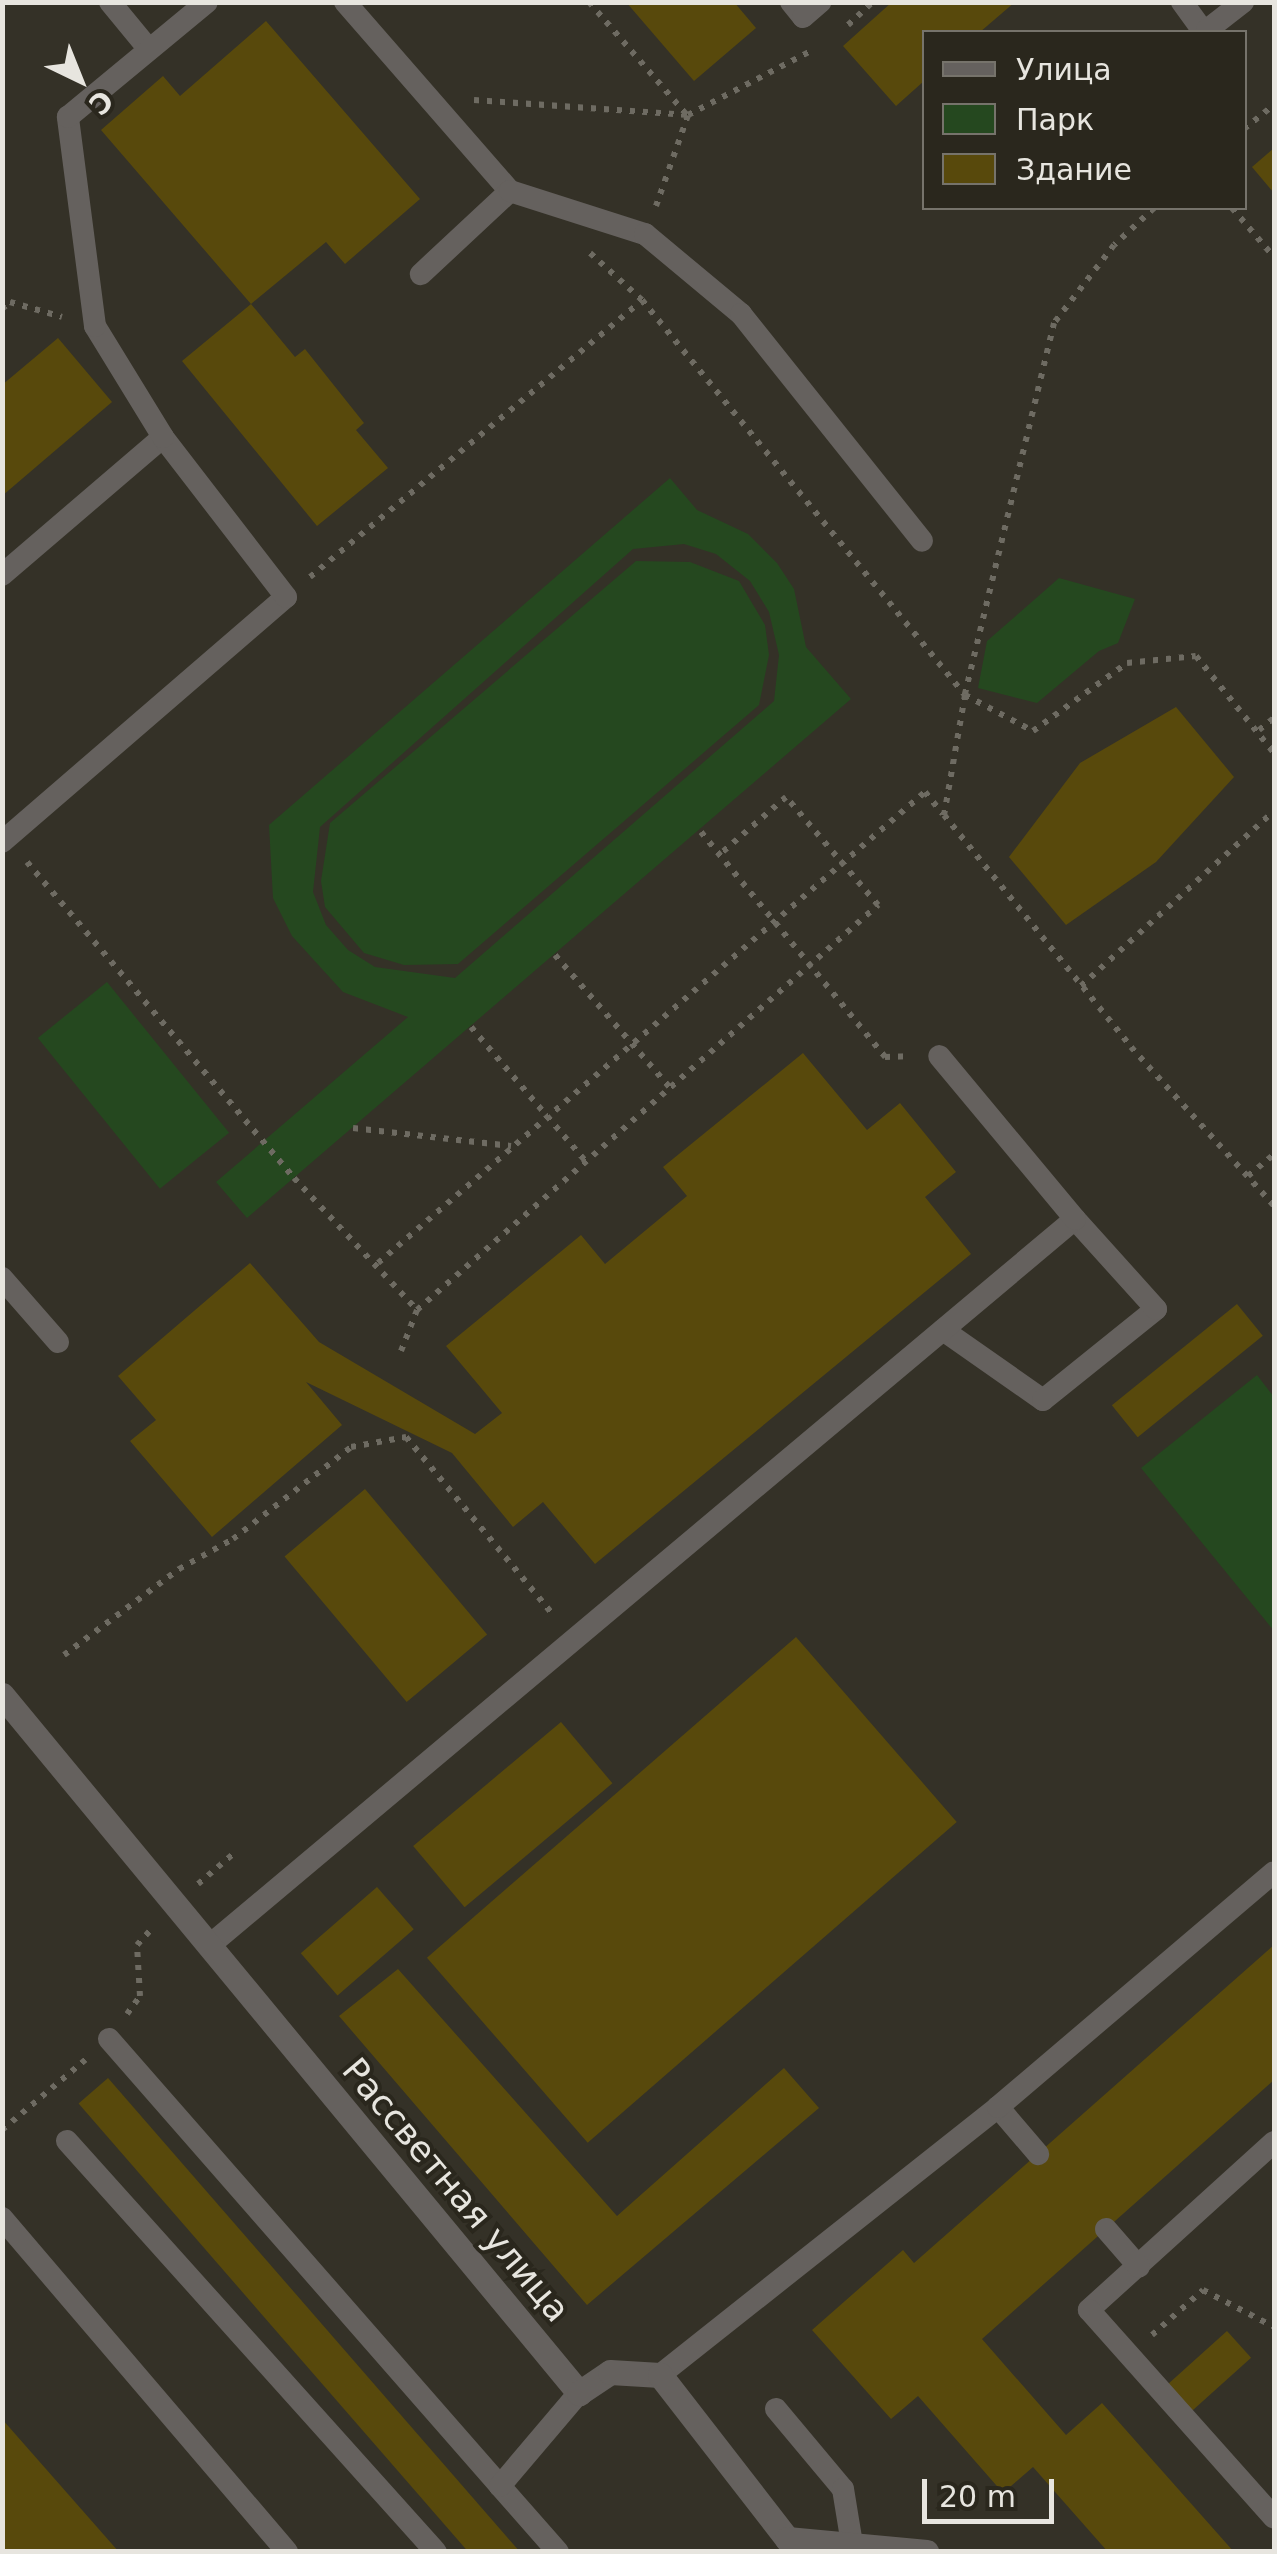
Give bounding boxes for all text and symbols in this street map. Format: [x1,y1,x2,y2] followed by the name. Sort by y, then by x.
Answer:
[30,30,130,130] north arrow
[922,30,1247,210] legend
[1016,52,1112,87] text: Улица
[82,83,120,121] text: С
[1016,102,1094,137] text: Парк
[1016,152,1132,187] text: Здание
[333,2050,579,2330] street label: Рассветная улица
[927,2459,1060,2521] scale bar
[939,2479,1016,2514] text: 20 m

